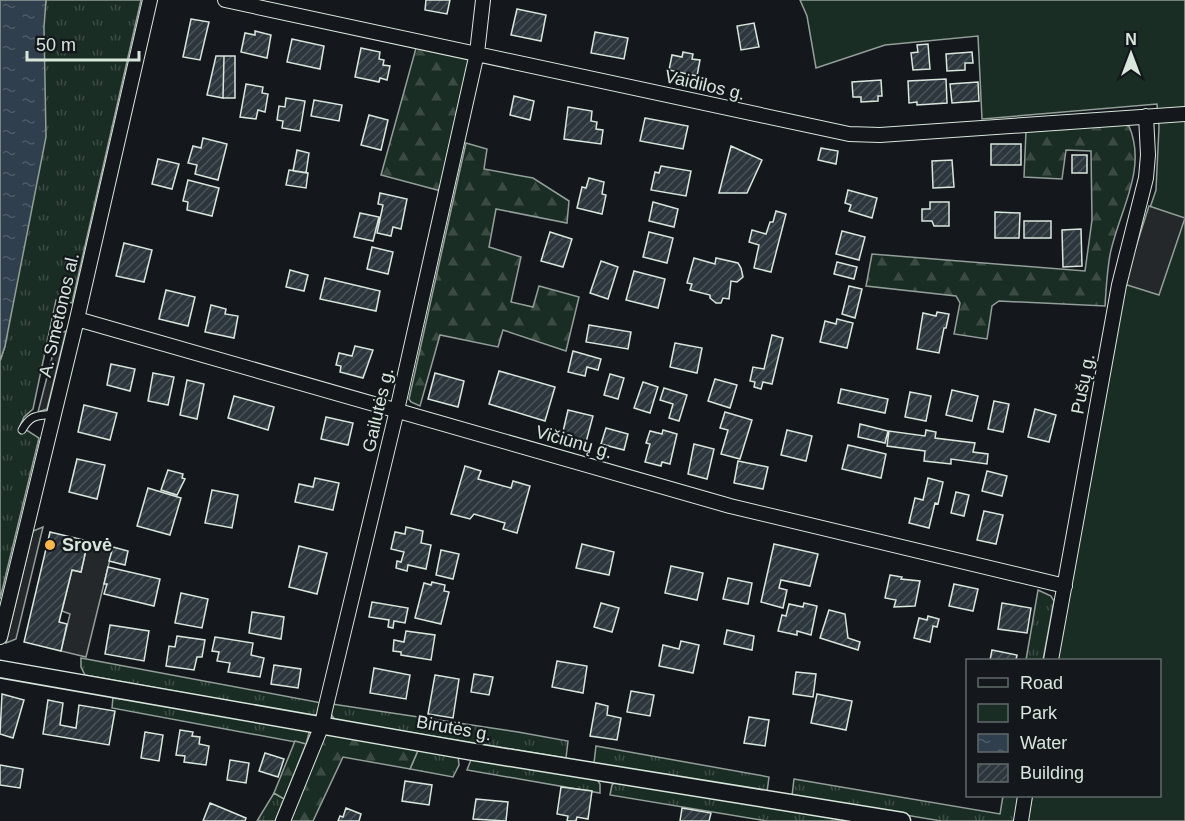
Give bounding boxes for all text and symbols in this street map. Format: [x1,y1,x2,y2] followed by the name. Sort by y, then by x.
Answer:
[27,24,140,62] scale bar
[1101,24,1161,84] north arrow
[1125,31,1137,48] text: N
[36,35,76,55] text: 50 m
[663,66,747,104] street label: Vaidilos g.
[35,251,83,379] street label: A. Smetonos al.
[1067,352,1099,416] street label: Pušų g.
[359,366,397,454] street label: Gailutės g.
[533,422,615,462] street label: Vičiūnų g.
[62,535,112,555] place label: Srovė
[43,538,57,552] marker: Srovė
[966,659,1161,797] legend
[1020,673,1063,693] text: Road
[1020,703,1058,723] text: Park
[415,712,493,744] street label: Birutės g.
[1020,733,1067,753] text: Water
[1020,763,1084,783] text: Building

